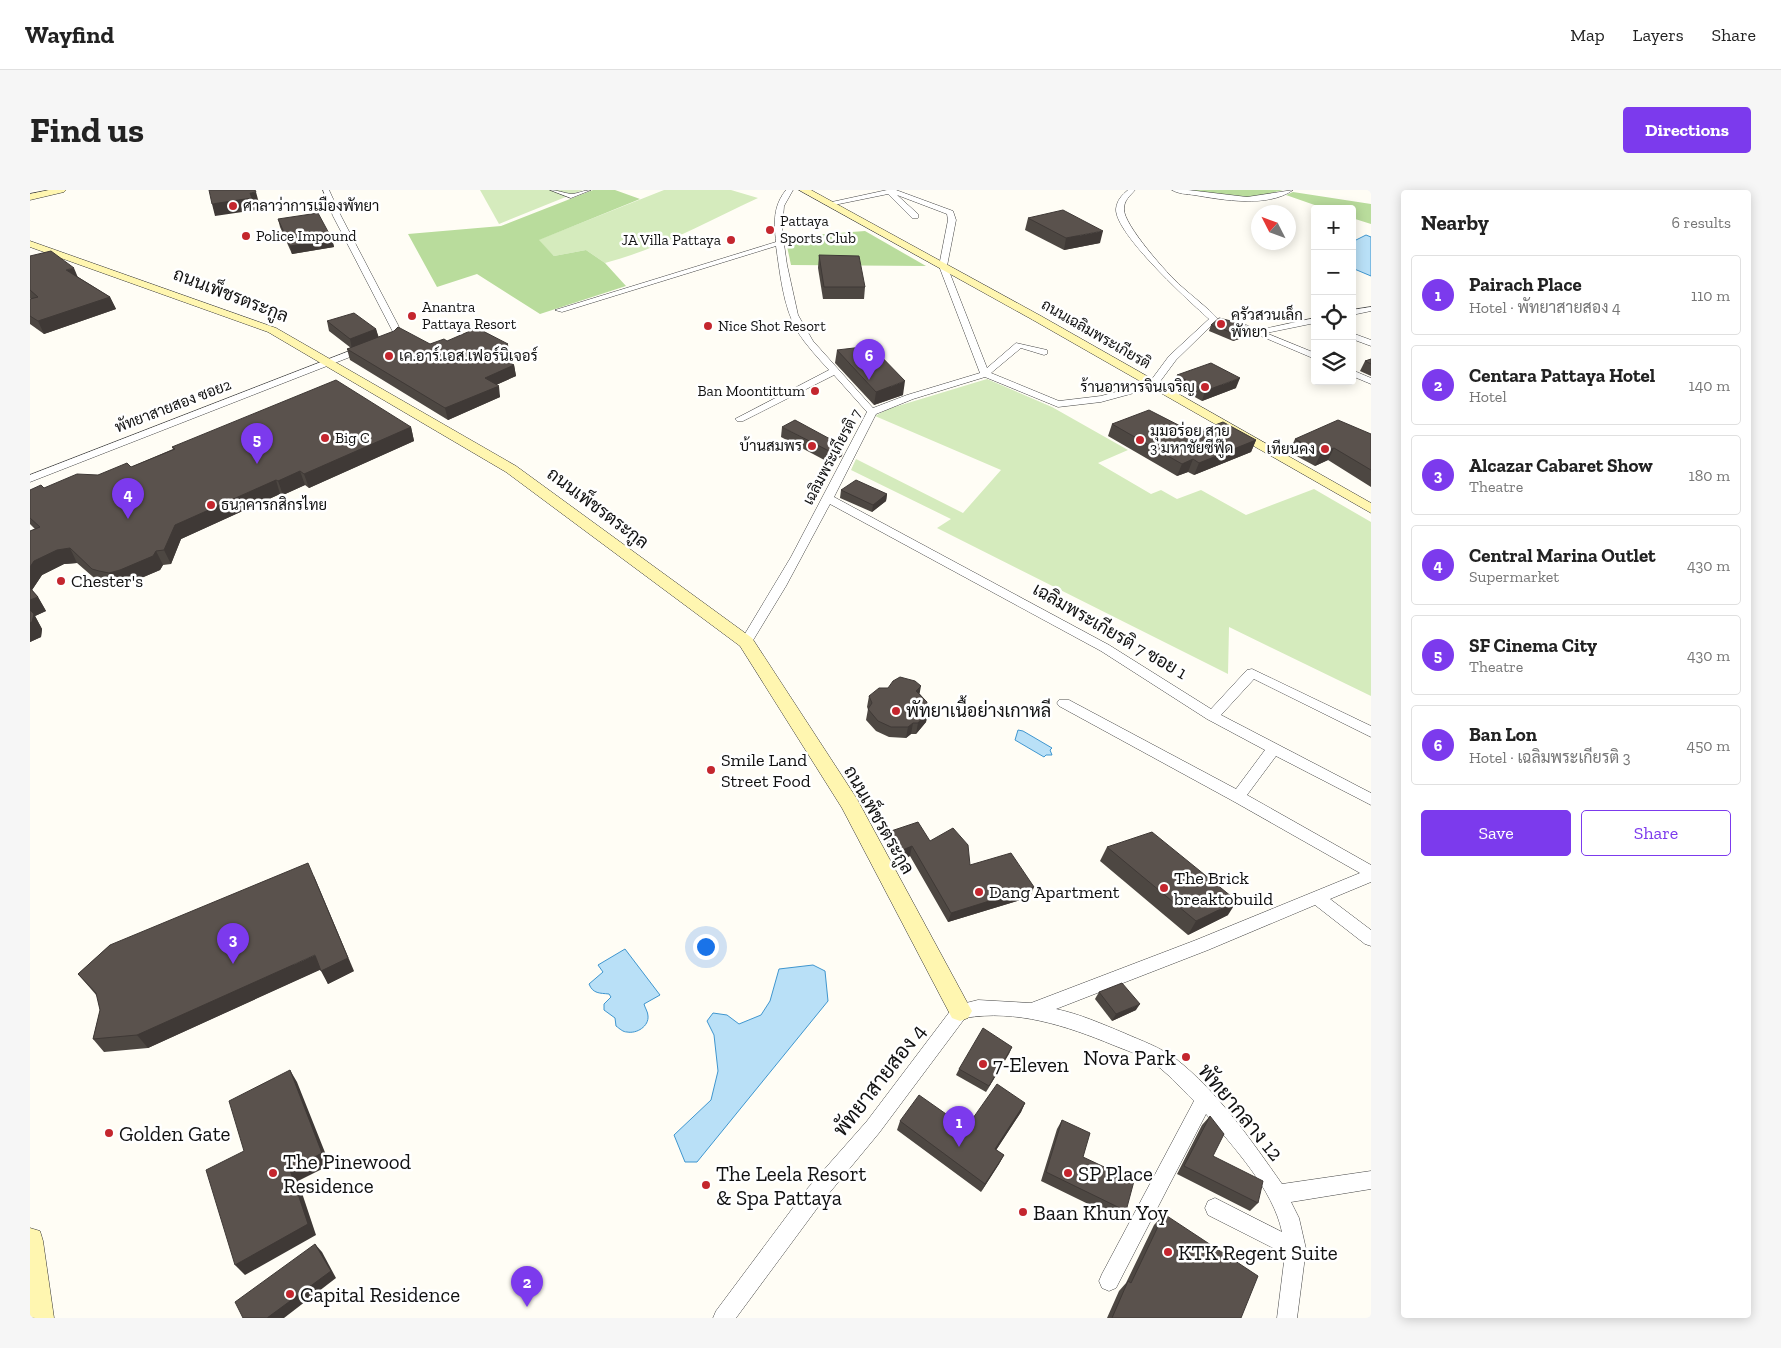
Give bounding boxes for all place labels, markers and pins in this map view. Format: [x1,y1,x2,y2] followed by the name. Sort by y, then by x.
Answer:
[243,196,379,215] place label: ศาลาว่าการเมืองพัทยา
[227,200,239,212] marker: ศาลาว่าการเมืองพัทยา
[780,212,856,247] place label: Pattaya Sports Club
[764,224,776,236] marker: Pattaya Sports Club
[256,227,357,245] place label: Police Impound
[240,230,252,242] marker: Police Impound
[622,231,721,249] place label: JA Villa Pattaya
[725,234,737,246] marker: JA Villa Pattaya
[422,298,517,333] place label: Anantra Pattaya Resort
[1231,304,1303,341] place label: ครัวสวนเล็ก พัทยา
[406,310,418,322] marker: Anantra Pattaya Resort
[718,317,826,335] place label: Nice Shot Resort
[1215,318,1227,330] marker: ครัวสวนเล็ก พัทยา
[702,320,714,332] marker: Nice Shot Resort
[853,339,885,380] pin: 6
[399,346,538,365] place label: เค.อาร์.เอส.เฟอร์นิเจอร์
[383,350,395,362] marker: เค.อาร์.เอส.เฟอร์นิเจอร์
[1080,377,1195,396] place label: ร้านอาหารจินเจริญ
[1199,381,1211,393] marker: ร้านอาหารจินเจริญ
[698,382,805,400] place label: Ban Moontittum
[809,385,821,397] marker: Ban Moontittum
[1150,421,1233,458] place label: มุมอร่อย สาย 3 มหาชัยซีฟู๊ด
[241,423,273,464] pin: 5
[335,429,370,447] place label: Big C
[319,432,331,444] marker: Big C
[1134,434,1146,446] marker: มุมอร่อย สาย 3 มหาชัยซีฟู๊ด
[740,436,802,455] place label: บ้านสมพร
[1267,439,1315,458] place label: เทียนคง
[806,440,818,452] marker: บ้านสมพร
[1319,443,1331,455] marker: เทียนคง
[112,478,144,519] pin: 4
[221,495,327,514] place label: ธนาคารกสิกรไทย
[205,499,217,511] marker: ธนาคารกสิกรไทย
[71,570,143,592] place label: Chester's
[55,575,67,587] marker: Chester's
[906,695,1051,722] place label: พัทยาเนื้อย่างเกาหลี
[890,705,902,717] marker: พัทยาเนื้อย่างเกาหลี
[721,749,811,792] place label: Smile Land Street Food
[705,764,717,776] marker: Smile Land Street Food
[1173,867,1273,910] place label: The Brick breaktobuild
[989,881,1120,903] place label: Dang Apartment
[1158,882,1170,894] marker: The Brick breaktobuild
[973,886,985,898] marker: Dang Apartment
[217,923,249,964] pin: 3
[1083,1045,1176,1070] place label: Nova Park
[1180,1051,1192,1063] marker: Nova Park
[993,1052,1069,1077] place label: 7-Eleven
[977,1058,989,1070] marker: 7-Eleven
[943,1106,975,1147] pin: 1
[119,1121,231,1146] place label: Golden Gate
[103,1127,115,1139] marker: Golden Gate
[283,1149,411,1198] place label: The Pinewood Residence
[716,1161,866,1210] place label: The Leela Resort & Spa Pattaya
[1078,1161,1153,1186] place label: SP Place
[267,1167,279,1179] marker: The Pinewood Residence
[1062,1167,1074,1179] marker: SP Place
[700,1179,712,1191] marker: The Leela Resort & Spa Pattaya
[1033,1200,1169,1225] place label: Baan Khun Yoy
[1017,1206,1029,1218] marker: Baan Khun Yoy
[1178,1240,1338,1265] place label: KTK Regent Suite
[1162,1246,1174,1258] marker: KTK Regent Suite
[511,1266,543,1307] pin: 2
[300,1282,460,1307] place label: Capital Residence
[284,1288,296,1300] marker: Capital Residence

